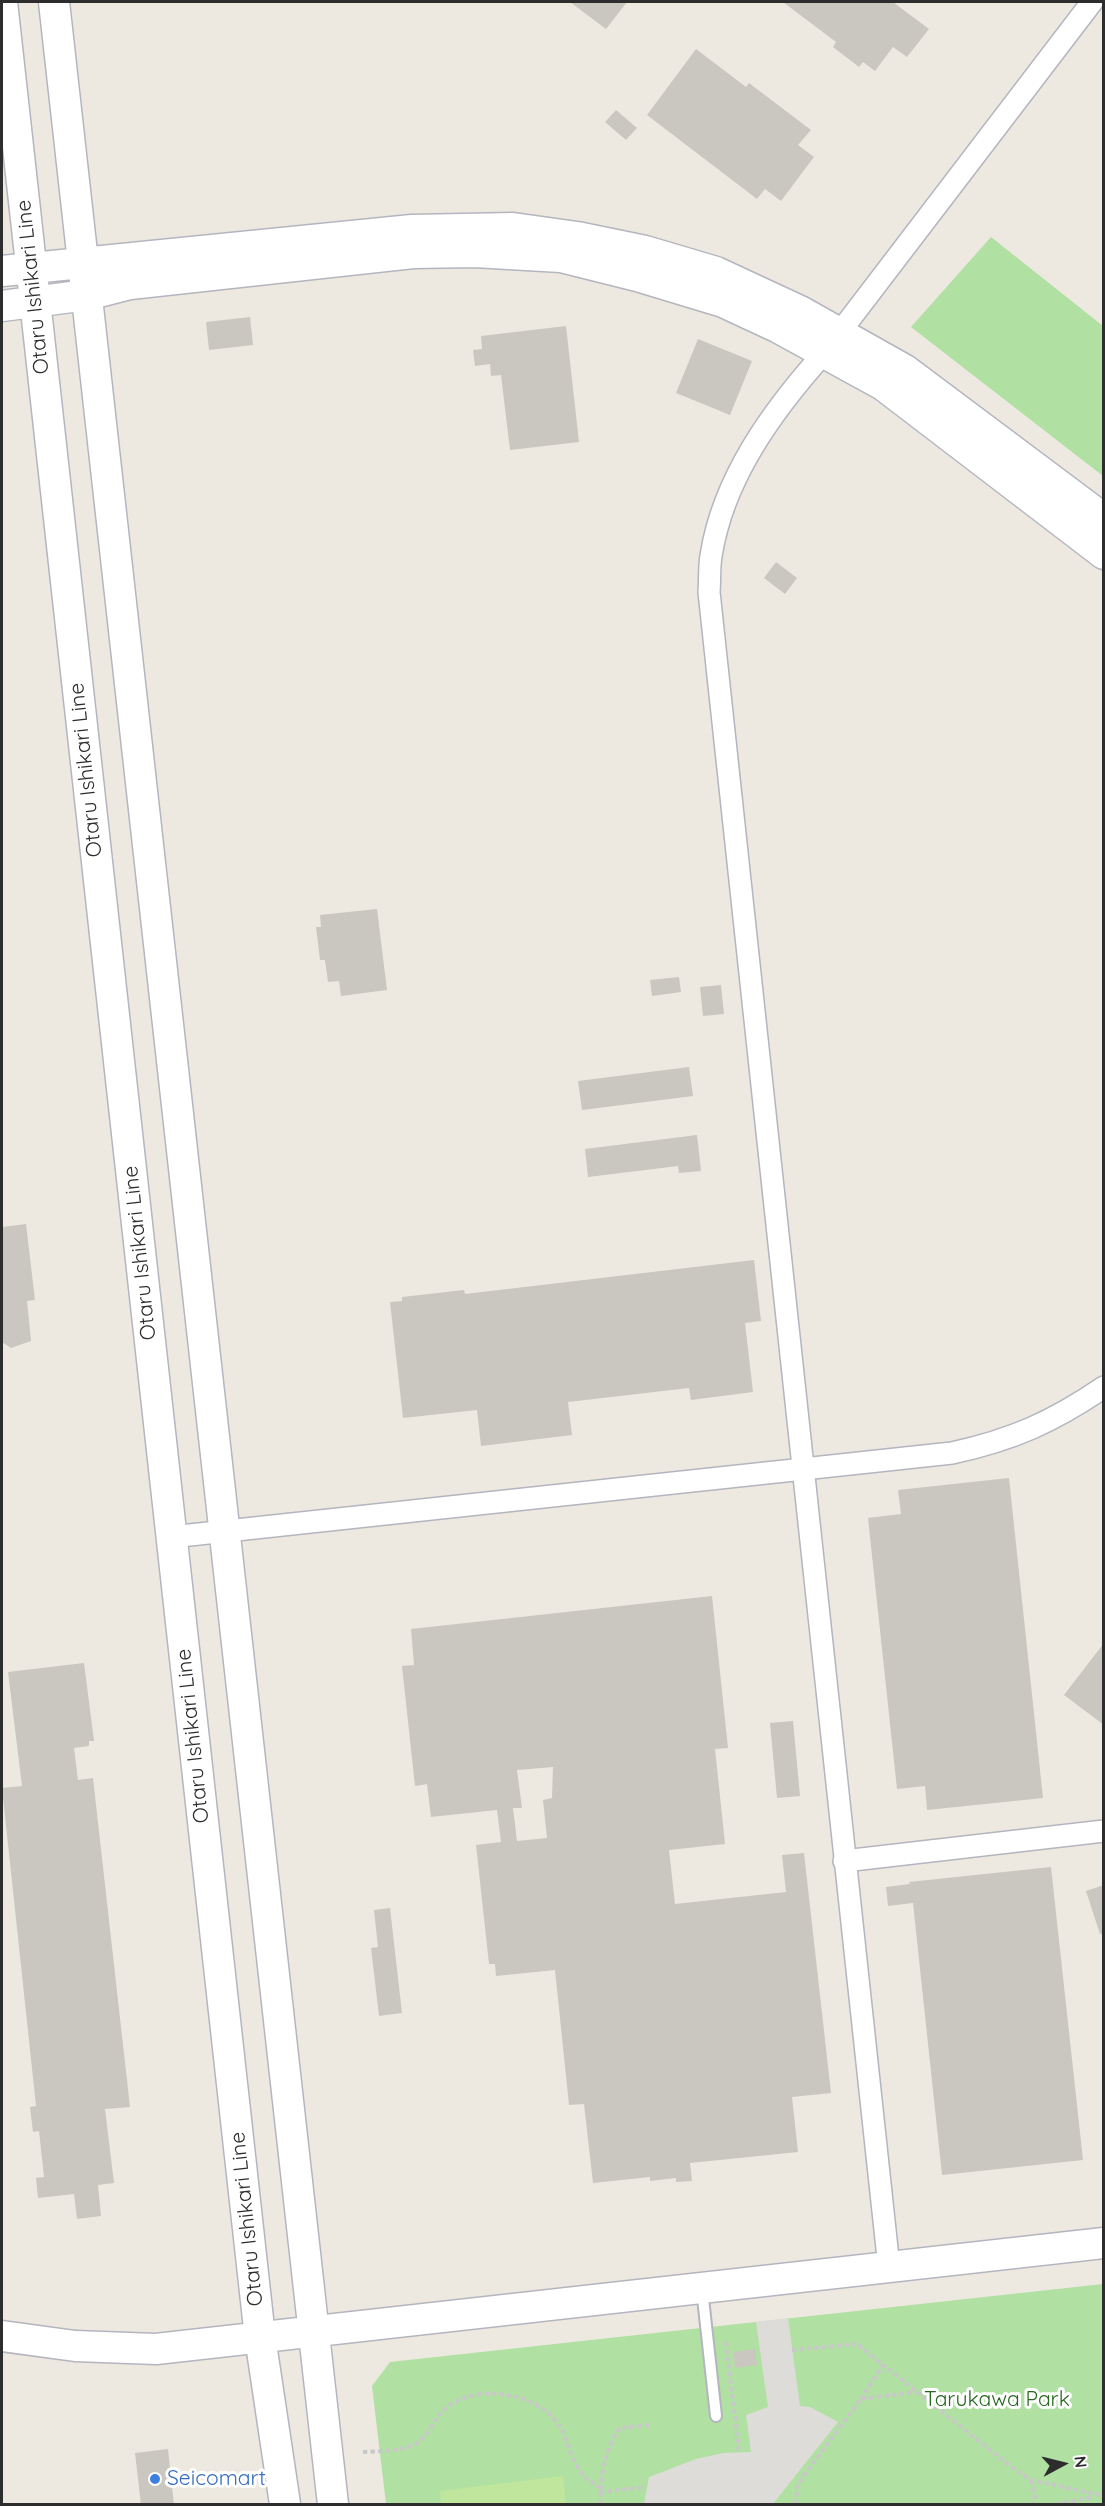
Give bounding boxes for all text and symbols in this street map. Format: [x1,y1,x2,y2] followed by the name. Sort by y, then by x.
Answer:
[11,199,55,375] street label: Otaru Ishikari Line
[64,682,108,858] street label: Otaru Ishikari Line
[118,1165,162,1341] street label: Otaru Ishikari Line
[171,1648,215,1824] street label: Otaru Ishikari Line
[225,2131,269,2307] street label: Otaru Ishikari Line
[924,2387,1070,2413] park label: Tarukawa Park
[1033,2434,1093,2494] north arrow
[1070,2455,1092,2469] text: N
[167,2466,266,2492] place label: Seicomart
[148,2472,162,2486] marker: Seicomart

